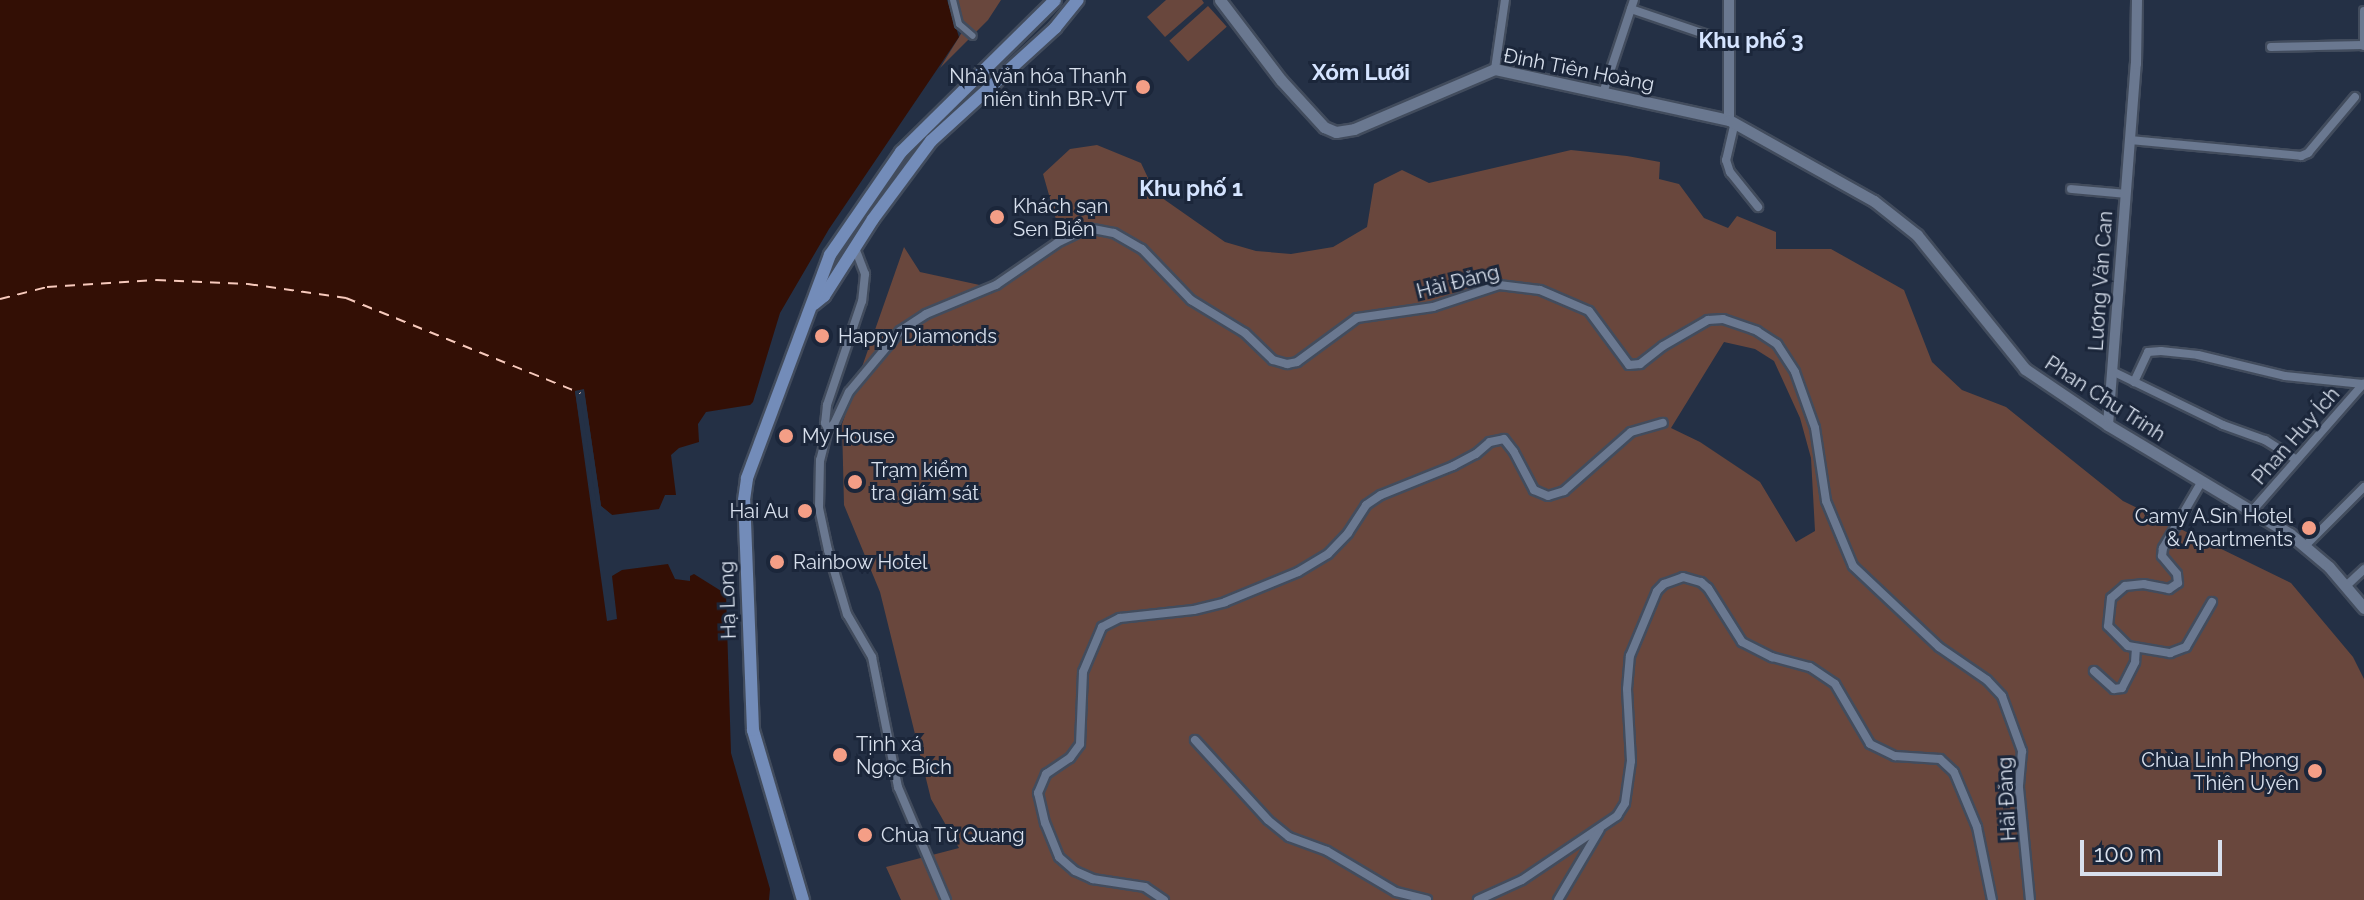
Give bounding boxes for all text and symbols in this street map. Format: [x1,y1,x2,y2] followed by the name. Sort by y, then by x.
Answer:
[1698,28,1804,54] district label: Khu phố 3
[1501,44,1657,96] street label: Đinh Tiên Hoàng
[1312,60,1410,86] district label: Xóm Lưới
[948,64,1127,111] place label: Nhà văn hóa Thanh niên tỉnh BR-VT
[1134,78,1152,96] marker: Nhà văn hóa Thanh niên tỉnh BR-VT
[1139,176,1243,202] district label: Khu phố 1
[1013,194,1108,241] place label: Khách sạn Sen Biển
[988,208,1006,226] marker: Khách sạn Sen Biển
[2084,210,2118,352] street label: Lương Văn Can
[1414,260,1502,304] street label: Hải Đăng
[838,324,997,348] place label: Happy Diamonds
[813,327,831,345] marker: Happy Diamonds
[2040,351,2170,447] street label: Phan Chu Trinh
[2247,382,2345,490] street label: Phan Huy Ích
[802,424,895,448] place label: My House
[777,427,795,445] marker: My House
[871,458,979,505] place label: Trạm kiểm tra giám sát
[846,473,864,491] marker: Trạm kiểm tra giám sát
[729,499,789,523] place label: Hai Au
[796,502,814,520] marker: Hai Au
[2134,504,2293,551] place label: Camy A.Sin Hotel & Apartments
[2300,519,2318,537] marker: Camy A.Sin Hotel & Apartments
[793,550,928,574] place label: Rainbow Hotel
[768,553,786,571] marker: Rainbow Hotel
[715,561,741,639] street label: Hạ Long
[856,732,952,779] place label: Tịnh xá Ngọc Bích
[831,746,849,764] marker: Tịnh xá Ngọc Bích
[2141,748,2299,795] place label: Chùa Linh Phong Thiên Uyên
[1993,756,2021,842] street label: Hải Đăng
[2306,762,2324,780] marker: Chùa Linh Phong Thiên Uyên
[881,823,1025,847] place label: Chùa Từ Quang
[2084,824,2226,874] scale bar
[856,826,874,844] marker: Chùa Từ Quang
[2094,839,2162,868] text: 100 m

